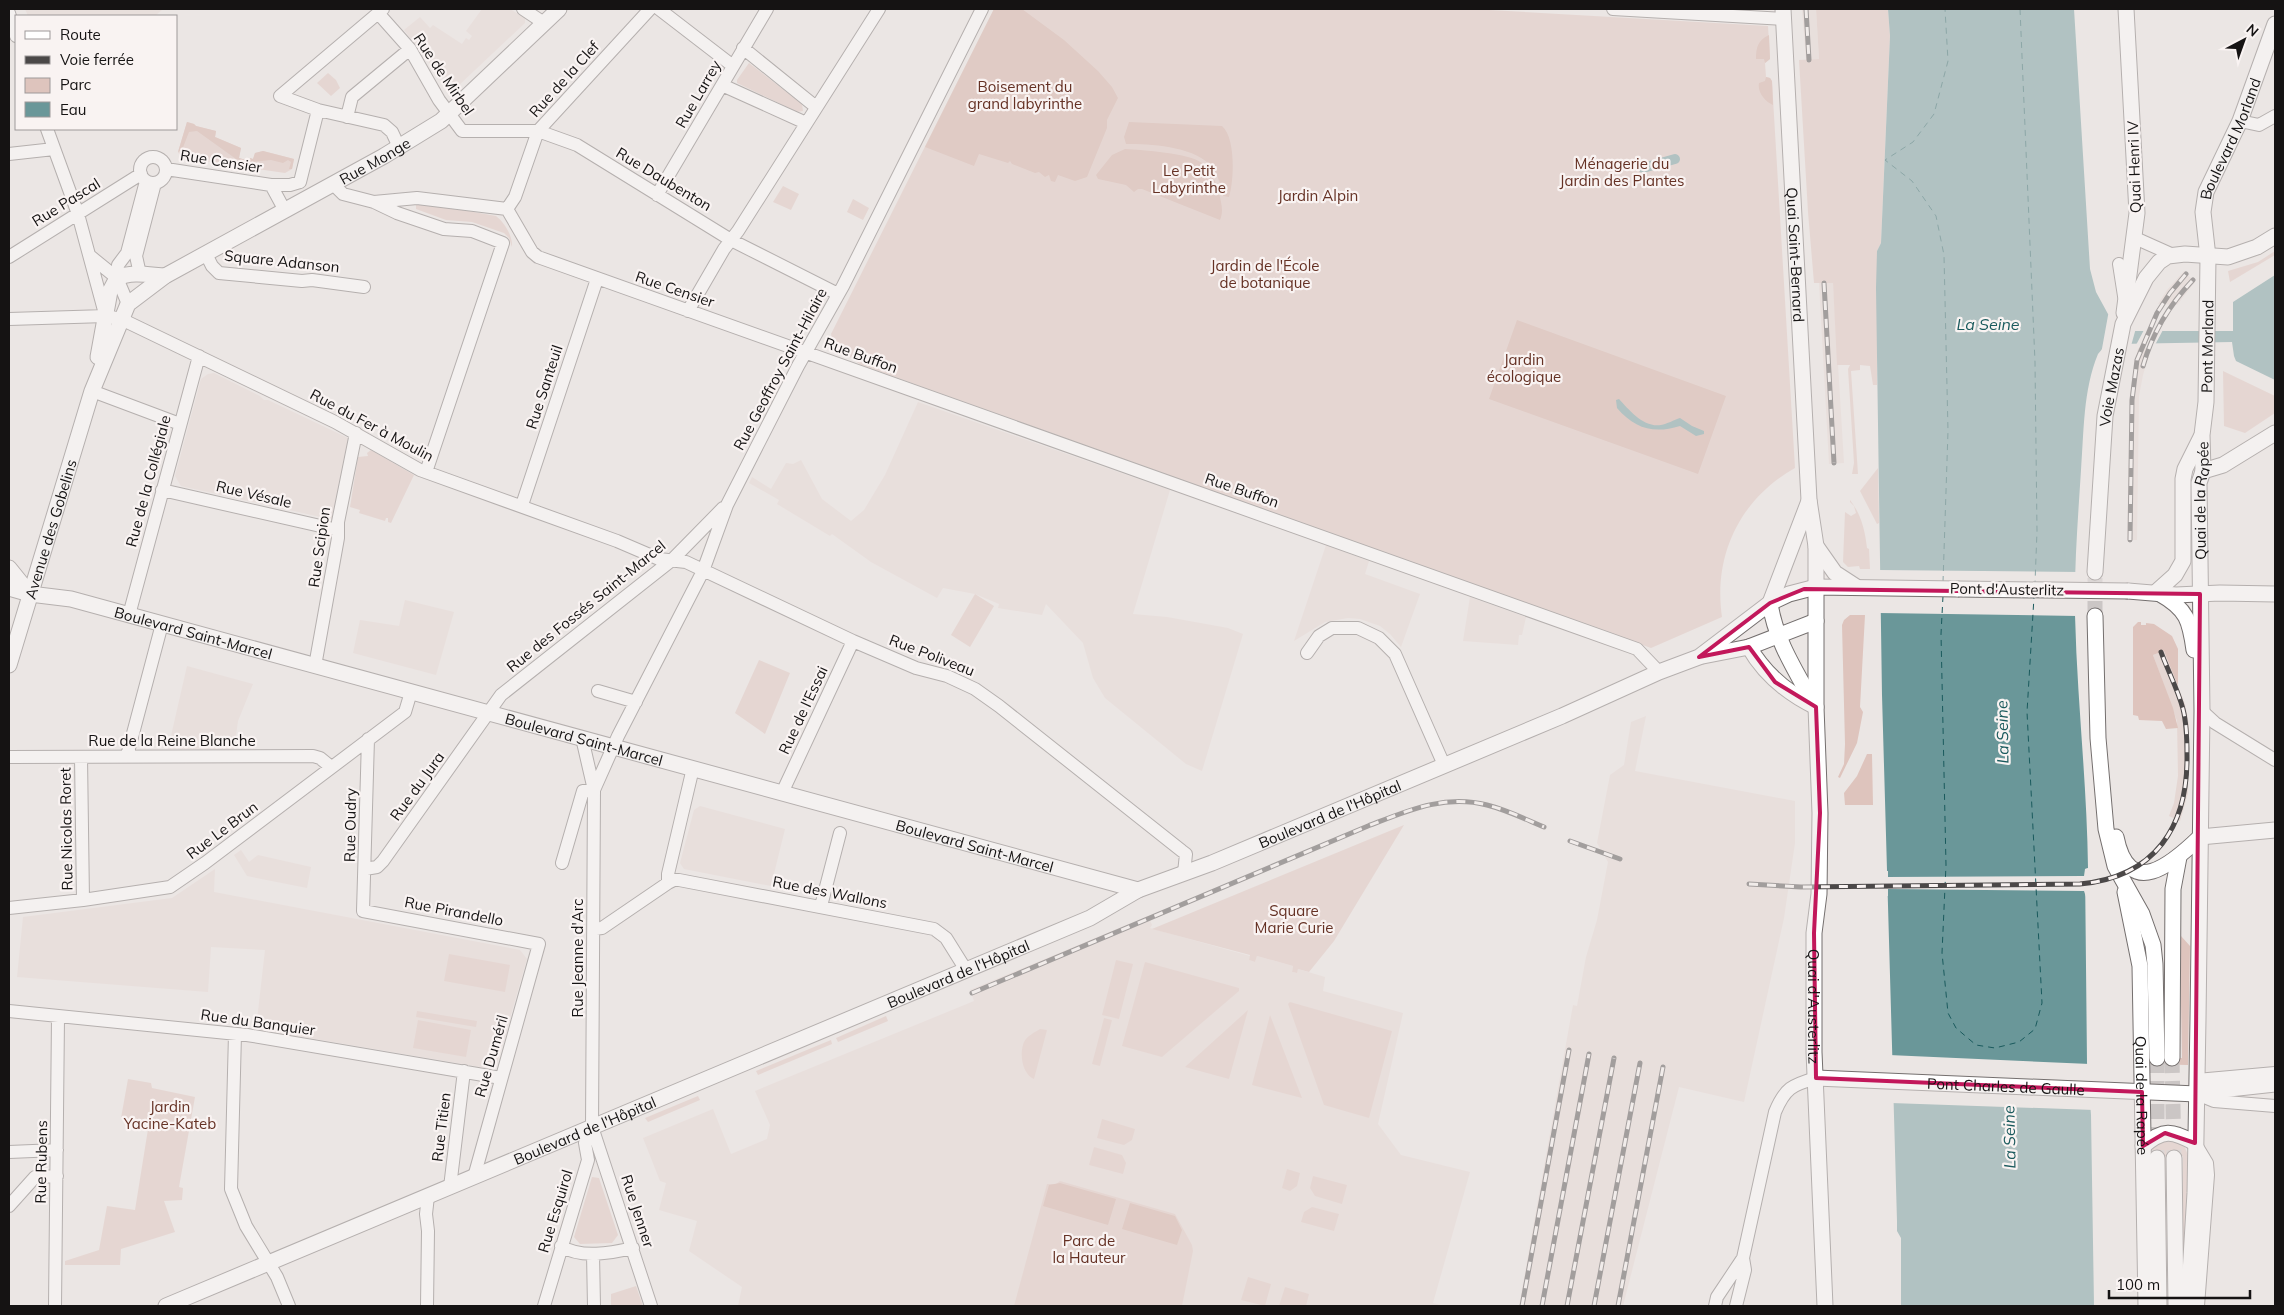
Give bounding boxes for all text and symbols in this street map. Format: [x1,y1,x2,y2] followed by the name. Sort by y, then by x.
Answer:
[15,15,178,130] legend
[2219,15,2269,65] north arrow
[2243,20,2262,40] text: N
[60,25,101,44] text: Route
[410,29,478,119] street label: Rue de Mirbel
[525,36,604,121] street label: Rue de la Clef
[60,50,134,69] text: Voie ferrée
[671,57,725,131] street label: Rue Larrey
[60,75,91,94] text: Parc
[2195,75,2264,201] street label: Boulevard Morland
[968,77,1082,113] park label: Boisement du grand labyrinthe
[60,100,86,119] text: Eau
[2123,120,2145,214] street label: Quai Henri IV
[336,133,413,188] street label: Rue Monge
[613,143,715,215] street label: Rue Daubenton
[179,145,264,177] street label: Rue Censier
[1560,154,1684,190] park label: Ménagerie du Jardin des Plantes
[1152,161,1226,197] park label: Le Petit Labyrinthe
[28,174,104,230] street label: Rue Pascal
[1278,186,1358,205] park label: Jardin Alpin
[1783,187,1809,323] street label: Quai Saint-Bernard
[223,245,341,277] street label: Square Adanson
[1211,256,1319,292] park label: Jardin de l'École de botanique
[633,267,718,312] street label: Rue Censier
[729,285,831,453] street label: Rue Geoffroy Saint-Hilaire
[2197,299,2217,393] street label: Pont Morland
[1956,314,2020,334] water label: La Seine
[822,333,900,377] street label: Rue Buffon
[521,343,567,431] street label: Rue Santeuil
[2095,346,2128,427] street label: Voie Mazas
[1487,350,1561,386] park label: Jardin écologique
[307,384,437,466] street label: Rue du Fer à Moulin
[121,413,175,549] street label: Rue de la Collégiale
[2189,441,2213,560] street label: Quai de la Rapée
[20,457,80,601] street label: Avenue des Gobelins
[1202,468,1282,512] street label: Rue Buffon
[214,476,294,512] street label: Rue Vésale
[304,505,334,589] street label: Rue Scipion
[503,536,669,676] street label: Rue des Fossés Saint-Marcel
[1950,579,2065,599] street label: Pont d'Austerlitz
[112,602,274,663] street label: Boulevard Saint-Marcel
[887,630,977,680] street label: Rue Poliveau
[774,663,832,757] street label: Rue de l'Essai
[1991,700,2013,764] water label: La Seine
[503,708,665,770] street label: Boulevard Saint-Marcel
[88,731,256,750] street label: Rue de la Reine Blanche
[386,748,448,824] street label: Rue du Jura
[55,767,77,891] street label: Rue Nicolas Roret
[1255,775,1404,852] street label: Boulevard de l'Hôpital
[340,788,360,862] street label: Rue Oudry
[183,797,261,863] street label: Rue Le Brun
[894,815,1056,876] street label: Boulevard Saint-Marcel
[771,872,889,912] street label: Rue des Wallons
[403,892,505,930] street label: Rue Pirandello
[568,899,587,1017] street label: Rue Jeanne d'Arc
[1255,901,1333,937] park label: Square Marie Curie
[884,935,1032,1012] street label: Boulevard de l'Hôpital
[1804,949,1824,1065] street label: Quai d'Austerlitz
[199,1005,317,1040] street label: Rue du Banquier
[470,1013,512,1099] street label: Rue Duméril
[2132,1036,2153,1155] street label: Quai de la Rapée
[1927,1073,2085,1099] street label: Pont Charles de Gaulle
[427,1091,455,1163] street label: Rue Titien
[510,1092,659,1169] street label: Boulevard de l'Hôpital
[123,1097,216,1133] park label: Jardin Yacine-Kateb
[1998,1105,2020,1169] water label: La Seine
[31,1120,51,1204] street label: Rue Rubens
[533,1167,577,1255] street label: Rue Esquirol
[617,1172,659,1250] street label: Rue Jenner
[1052,1231,1126,1267] park label: Parc de la Hauteur
[2109,1268,2250,1300] scale bar
[2116,1275,2160,1294] text: 100 m

